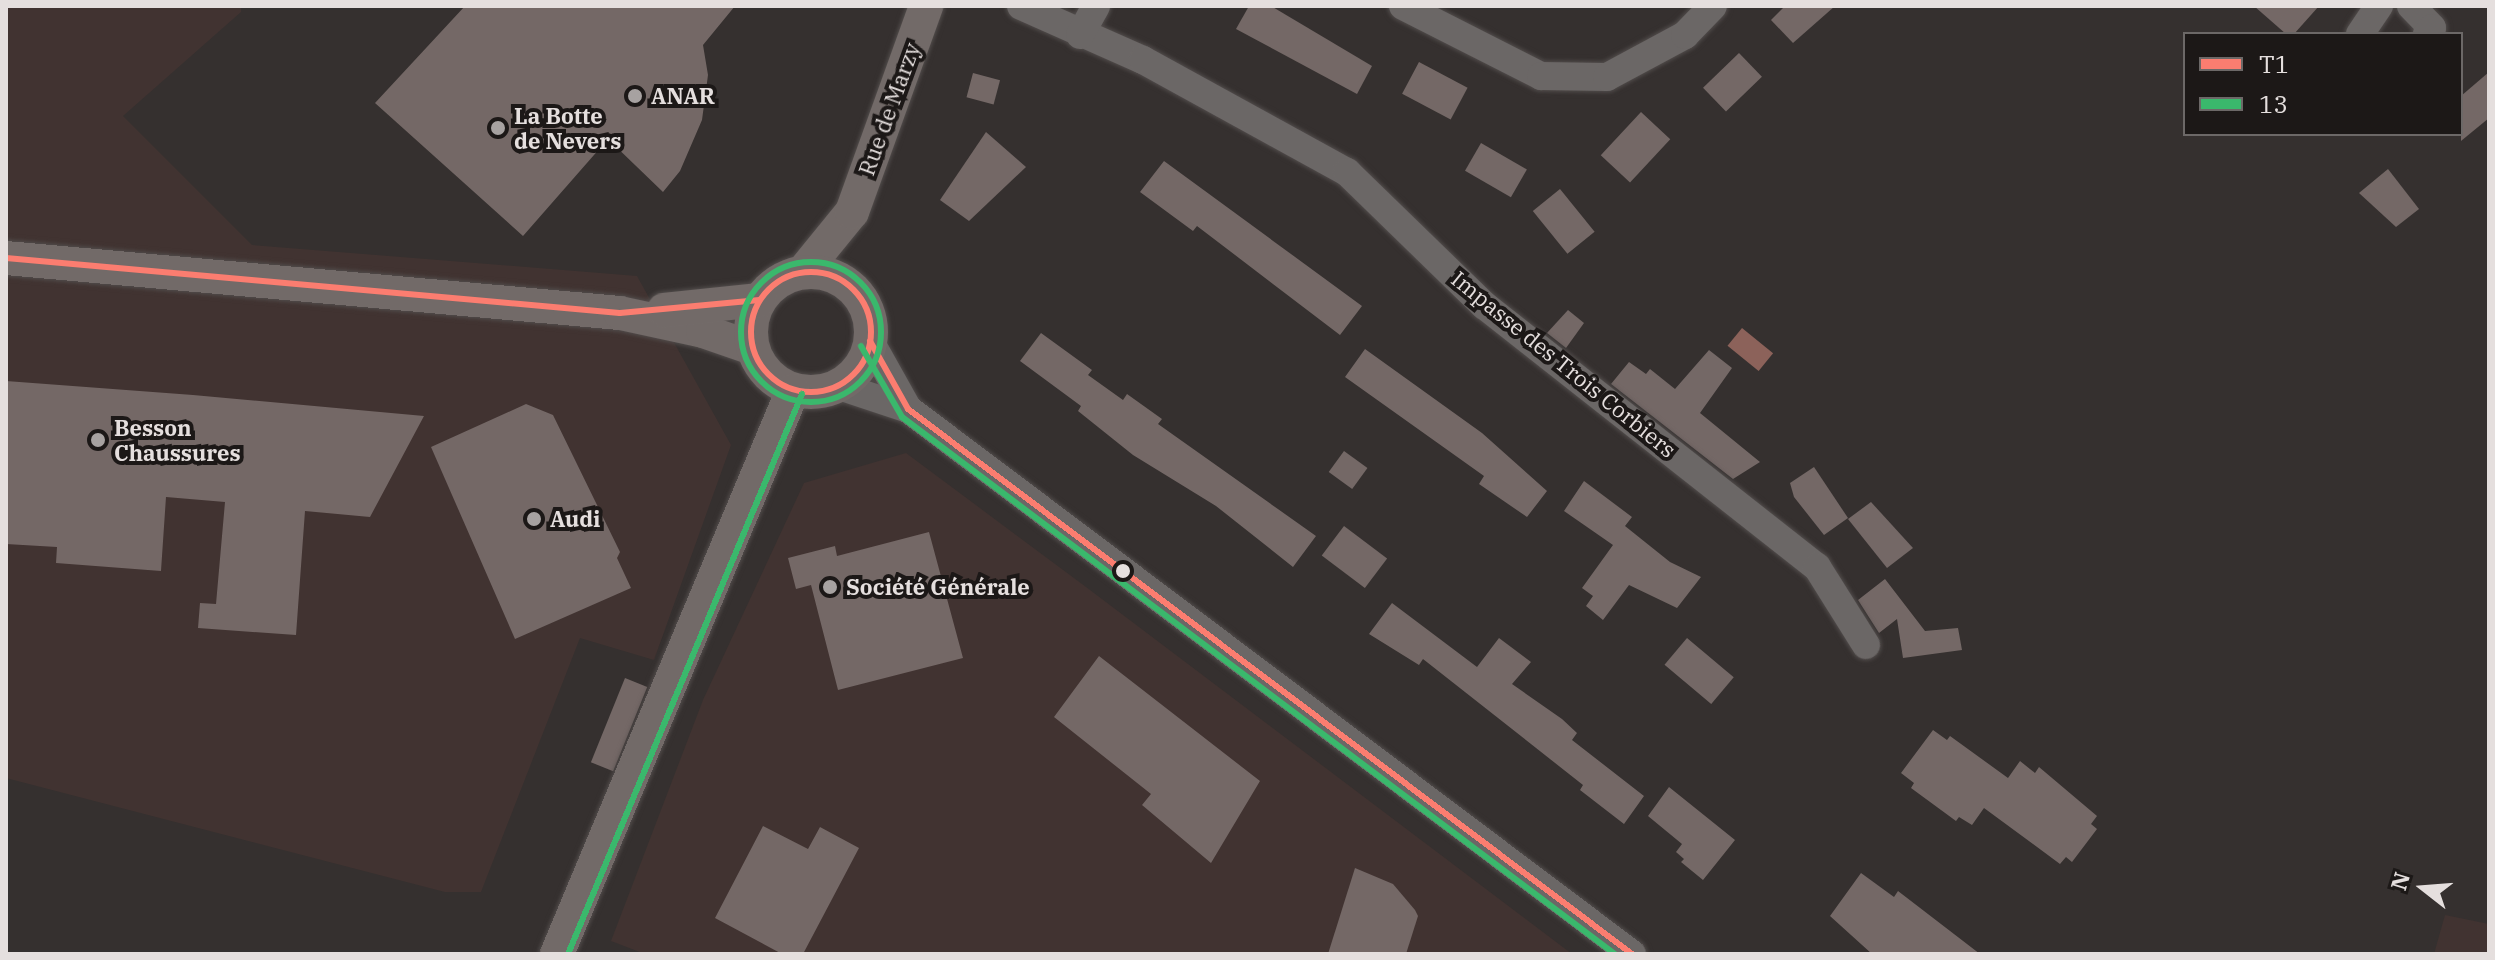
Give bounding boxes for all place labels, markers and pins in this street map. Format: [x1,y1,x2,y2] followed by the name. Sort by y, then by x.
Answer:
[651,83,715,109] place label: ANAR
[626,87,644,105] marker: ANAR
[514,102,621,154] place label: La Botte de Nevers
[489,119,507,137] marker: La Botte de Nevers
[114,414,241,466] place label: Besson Chaussures
[89,431,107,449] marker: Besson Chaussures
[550,506,600,532] place label: Audi
[525,510,543,528] marker: Audi
[1115,563,1131,579] unlabelled marker
[846,574,1030,600] place label: Société Générale
[821,578,839,596] marker: Société Générale

